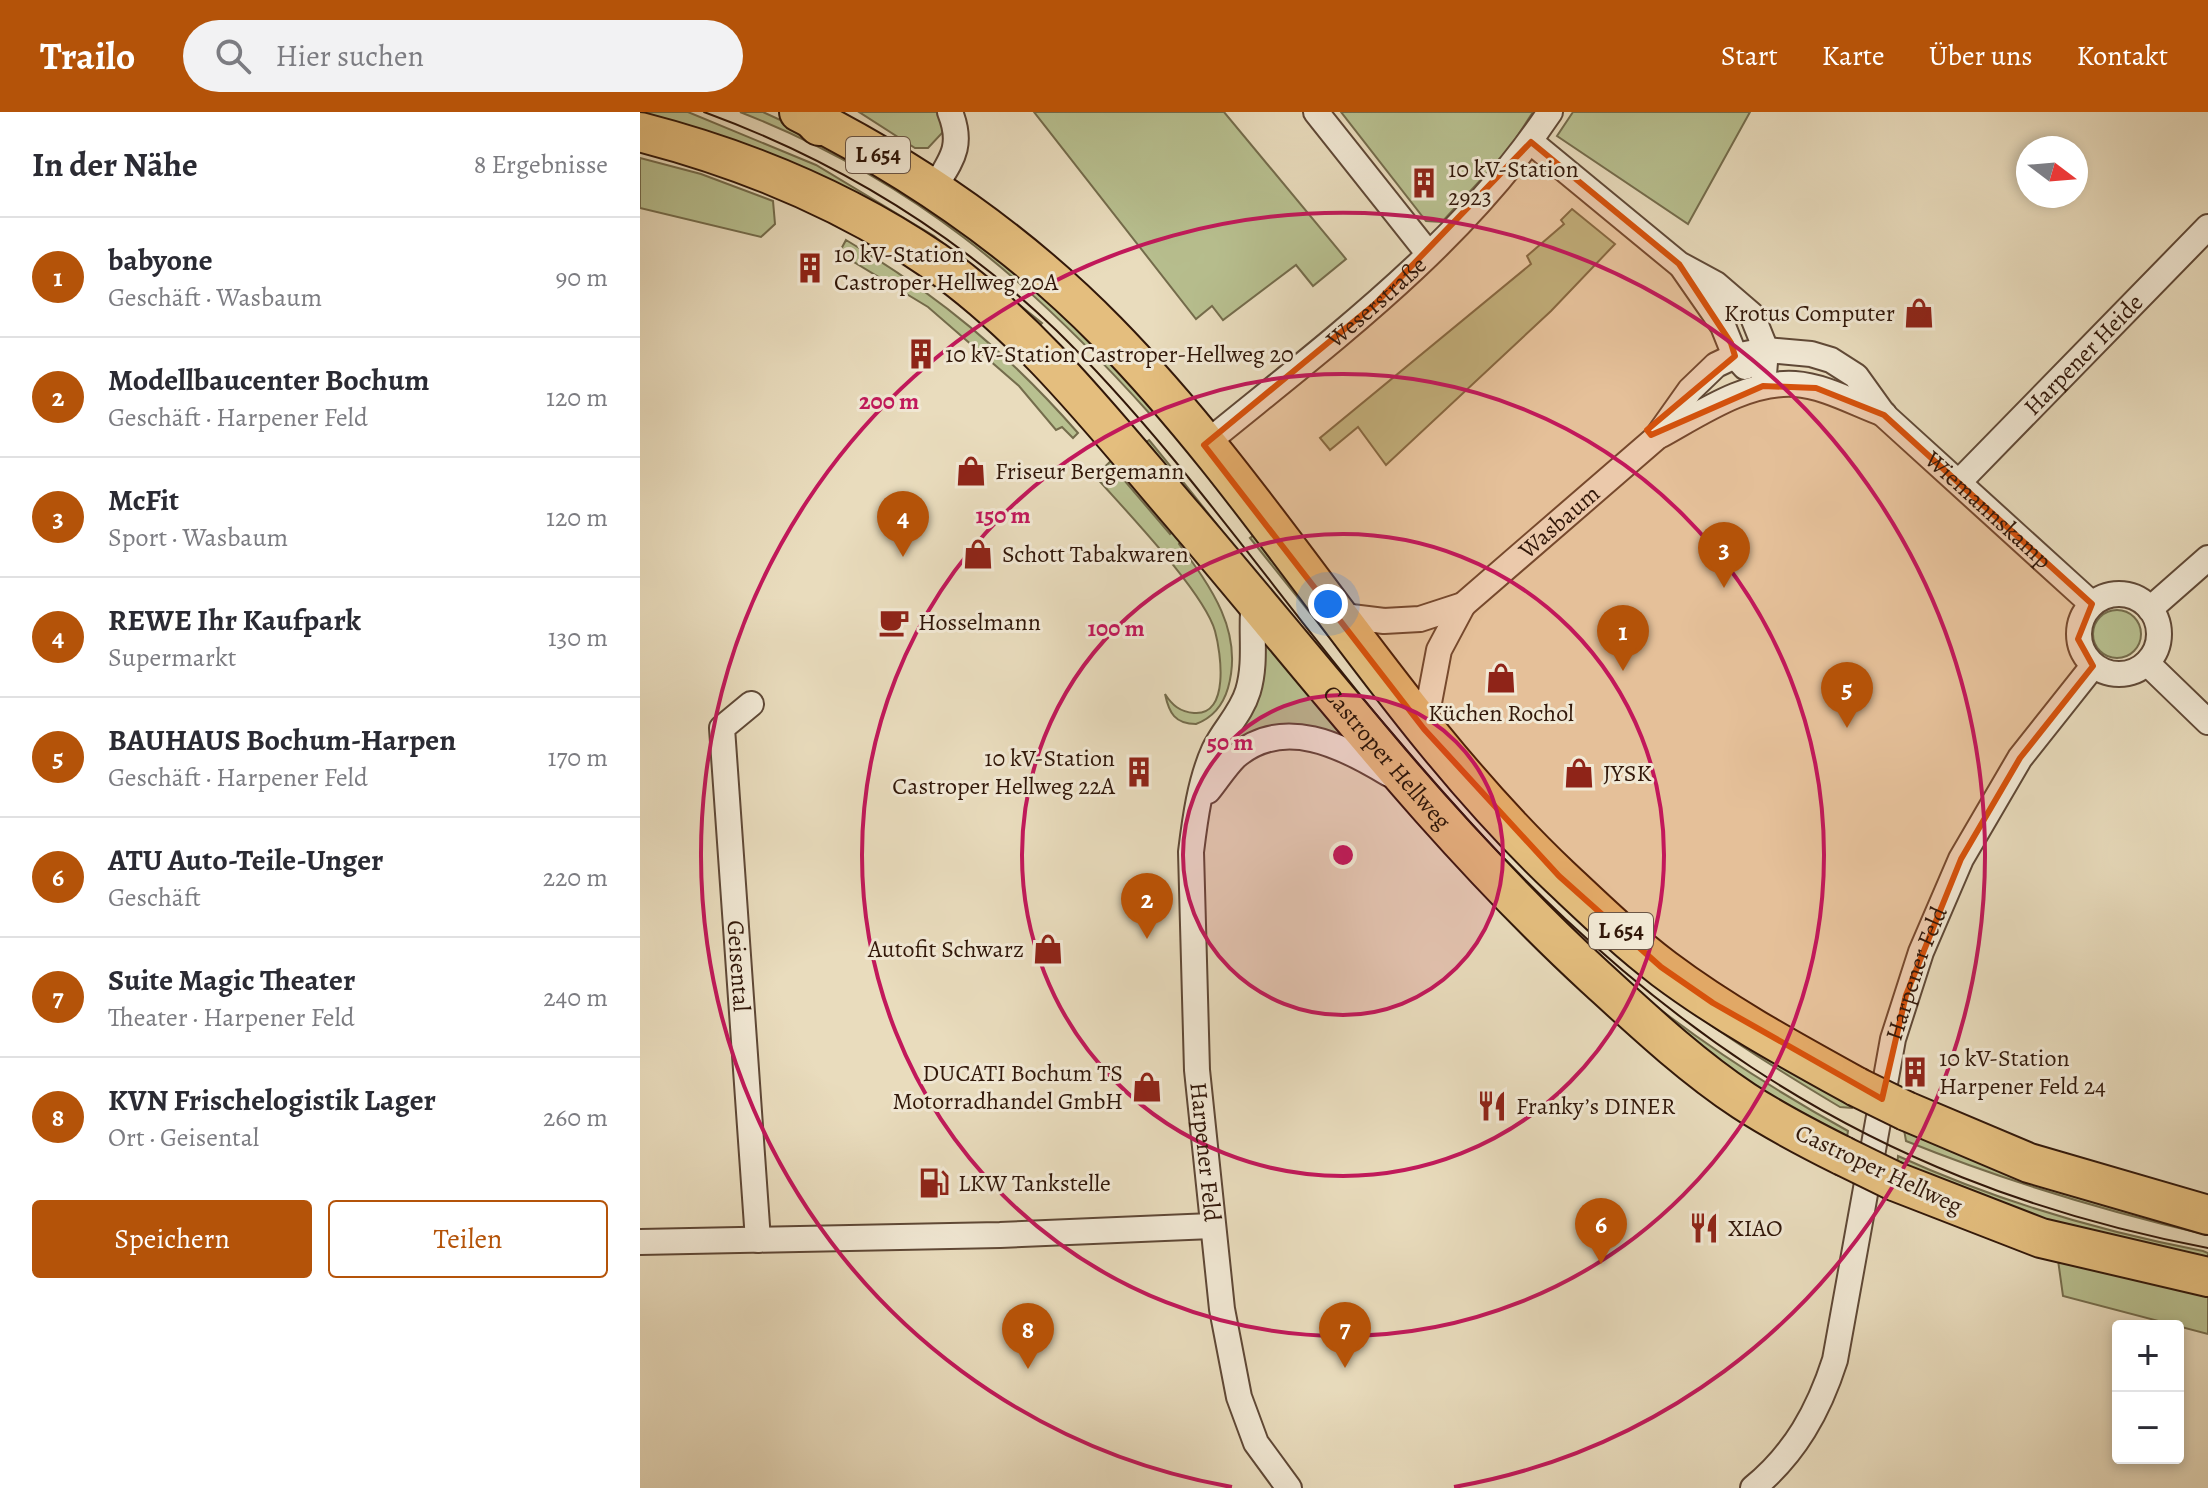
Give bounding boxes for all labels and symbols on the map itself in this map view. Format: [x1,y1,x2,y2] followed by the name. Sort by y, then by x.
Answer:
[2016,136,2088,208] north arrow
[846,137,910,173] road number: L 654
[1448,153,1579,213] place label: 10 kV-Station 2923
[1407,166,1441,200] building icon: 10 kV-Station 2923
[834,238,1059,298] place label: 10 kV-Station Castroper Hellweg 20A
[1319,249,1433,356] street label: Weserstraße
[793,251,827,285] building icon: 10 kV-Station Castroper Hellweg 20A
[2017,287,2150,422] street label: Harpener Heide
[1902,296,1936,330] shop icon: Krotus Computer
[1724,297,1895,329] place label: Krotus Computer
[904,337,938,371] building icon: 10 kV-Station Castroper-Hellweg 20
[945,338,1294,370] place label: 10 kV-Station Castroper-Hellweg 20
[859,385,919,417] text: 200 m
[1917,443,2059,576] street label: Wiemannskamp
[954,454,988,488] shop icon: Friseur Bergemann
[995,455,1184,487] place label: Friseur Bergemann
[1511,478,1607,566] street label: Wasbaum
[877,491,929,557] pin: 4
[975,499,1031,531] text: 150 m
[1698,522,1750,588] pin: 3
[961,537,995,571] shop icon: Schott Tabakwaren
[1002,538,1189,570] place label: Schott Tabakwaren
[1308,584,1348,624] your location
[877,605,911,639] cafe icon: Hosselmann
[1597,605,1649,671] pin: 1
[918,606,1041,638] place label: Hosselmann
[1087,612,1145,644] text: 100 m
[1484,661,1518,695] shop icon: Küchen Rochol
[1821,662,1873,728] pin: 5
[1316,678,1458,836] street label: Castroper Hellweg
[1428,697,1574,729] place label: Küchen Rochol
[1207,726,1253,758] text: 50 m
[892,742,1116,802] place label: 10 kV-Station Castroper Hellweg 22A
[1122,755,1156,789] building icon: 10 kV-Station Castroper Hellweg 22A
[1562,756,1596,790] shop icon: JYSK
[1603,757,1652,789] place label: JYSK
[1329,841,1357,869] centre of rings
[1121,873,1173,939] pin: 2
[1878,901,1955,1044] street label: Harpener Feld
[1589,913,1653,949] road number: L 654
[720,919,758,1013] street label: Geisental
[1031,932,1065,966] shop icon: Autofit Schwarz
[867,933,1024,965] place label: Autofit Schwarz
[1939,1042,2106,1102] place label: 10 kV-Station Harpener Feld 24
[1898,1055,1932,1089] building icon: 10 kV-Station Harpener Feld 24
[892,1057,1123,1117] place label: DUCATI Bochum TS Motorradhandel GmbH
[1130,1070,1164,1104] shop icon: DUCATI Bochum TS Motorradhandel GmbH
[1182,1080,1229,1223] street label: Harpener Feld
[1475,1089,1509,1123] restaurant icon: Franky’s DINER
[1516,1090,1676,1122] place label: Franky’s DINER
[1790,1116,1968,1222] street label: Castroper Hellweg
[917,1166,951,1200] fuel station icon: LKW Tankstelle
[958,1167,1111,1199] place label: LKW Tankstelle
[1575,1198,1627,1264] pin: 6
[1687,1211,1721,1245] restaurant icon: XIAO
[1728,1212,1783,1244] place label: XIAO
[1319,1302,1371,1368] pin: 7
[1002,1303,1054,1369] pin: 8

